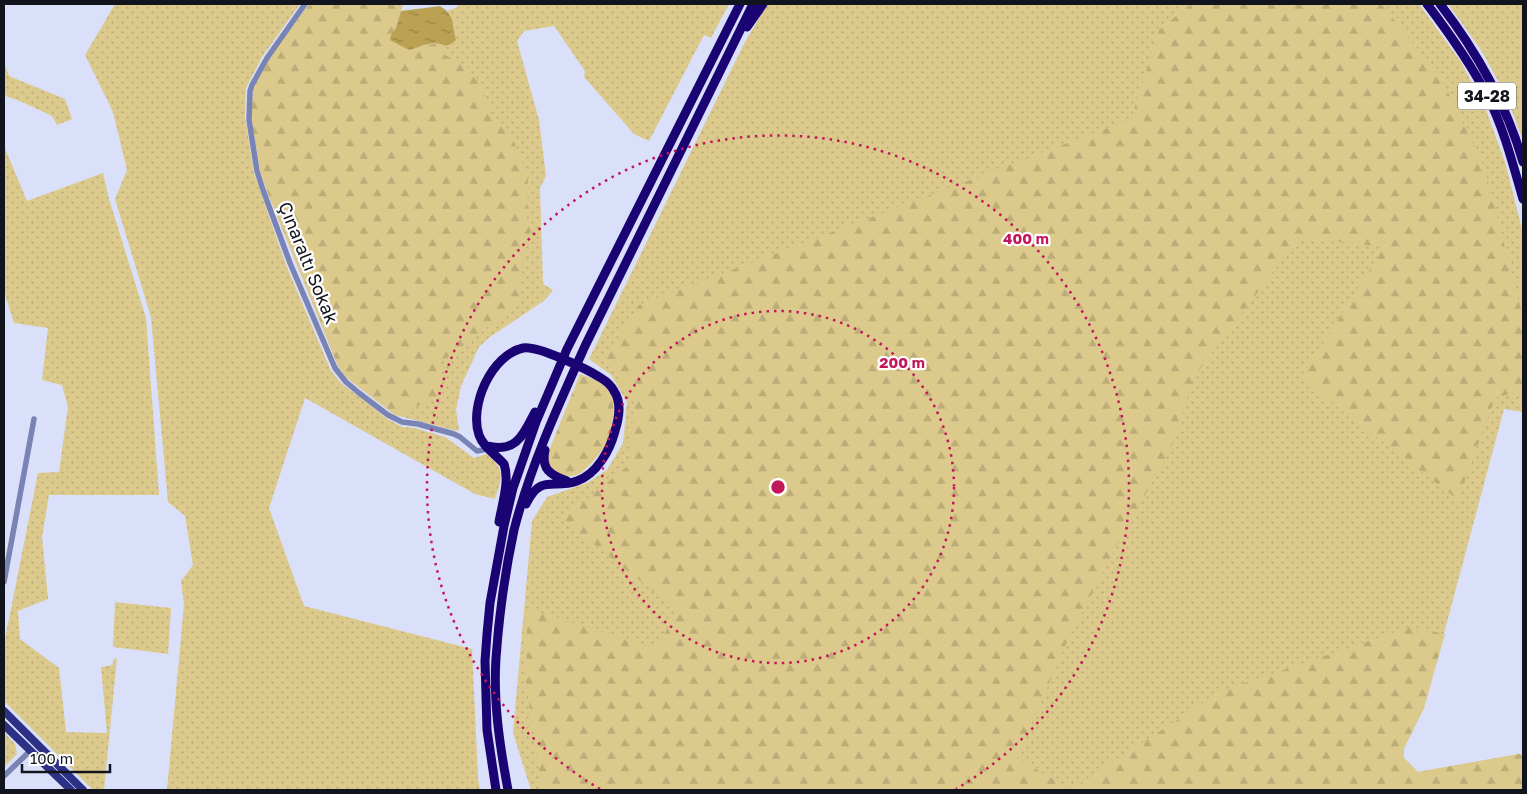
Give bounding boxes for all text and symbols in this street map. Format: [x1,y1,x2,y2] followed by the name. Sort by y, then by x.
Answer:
[1458,82,1516,110] road number: 34-28
[274,198,343,327] street label: Çınaraltı Sokak
[1003,229,1049,247] text: 400 m
[879,353,925,371] text: 200 m
[769,478,787,496] centre of rings
[22,742,110,774] scale bar
[30,749,73,767] text: 100 m

